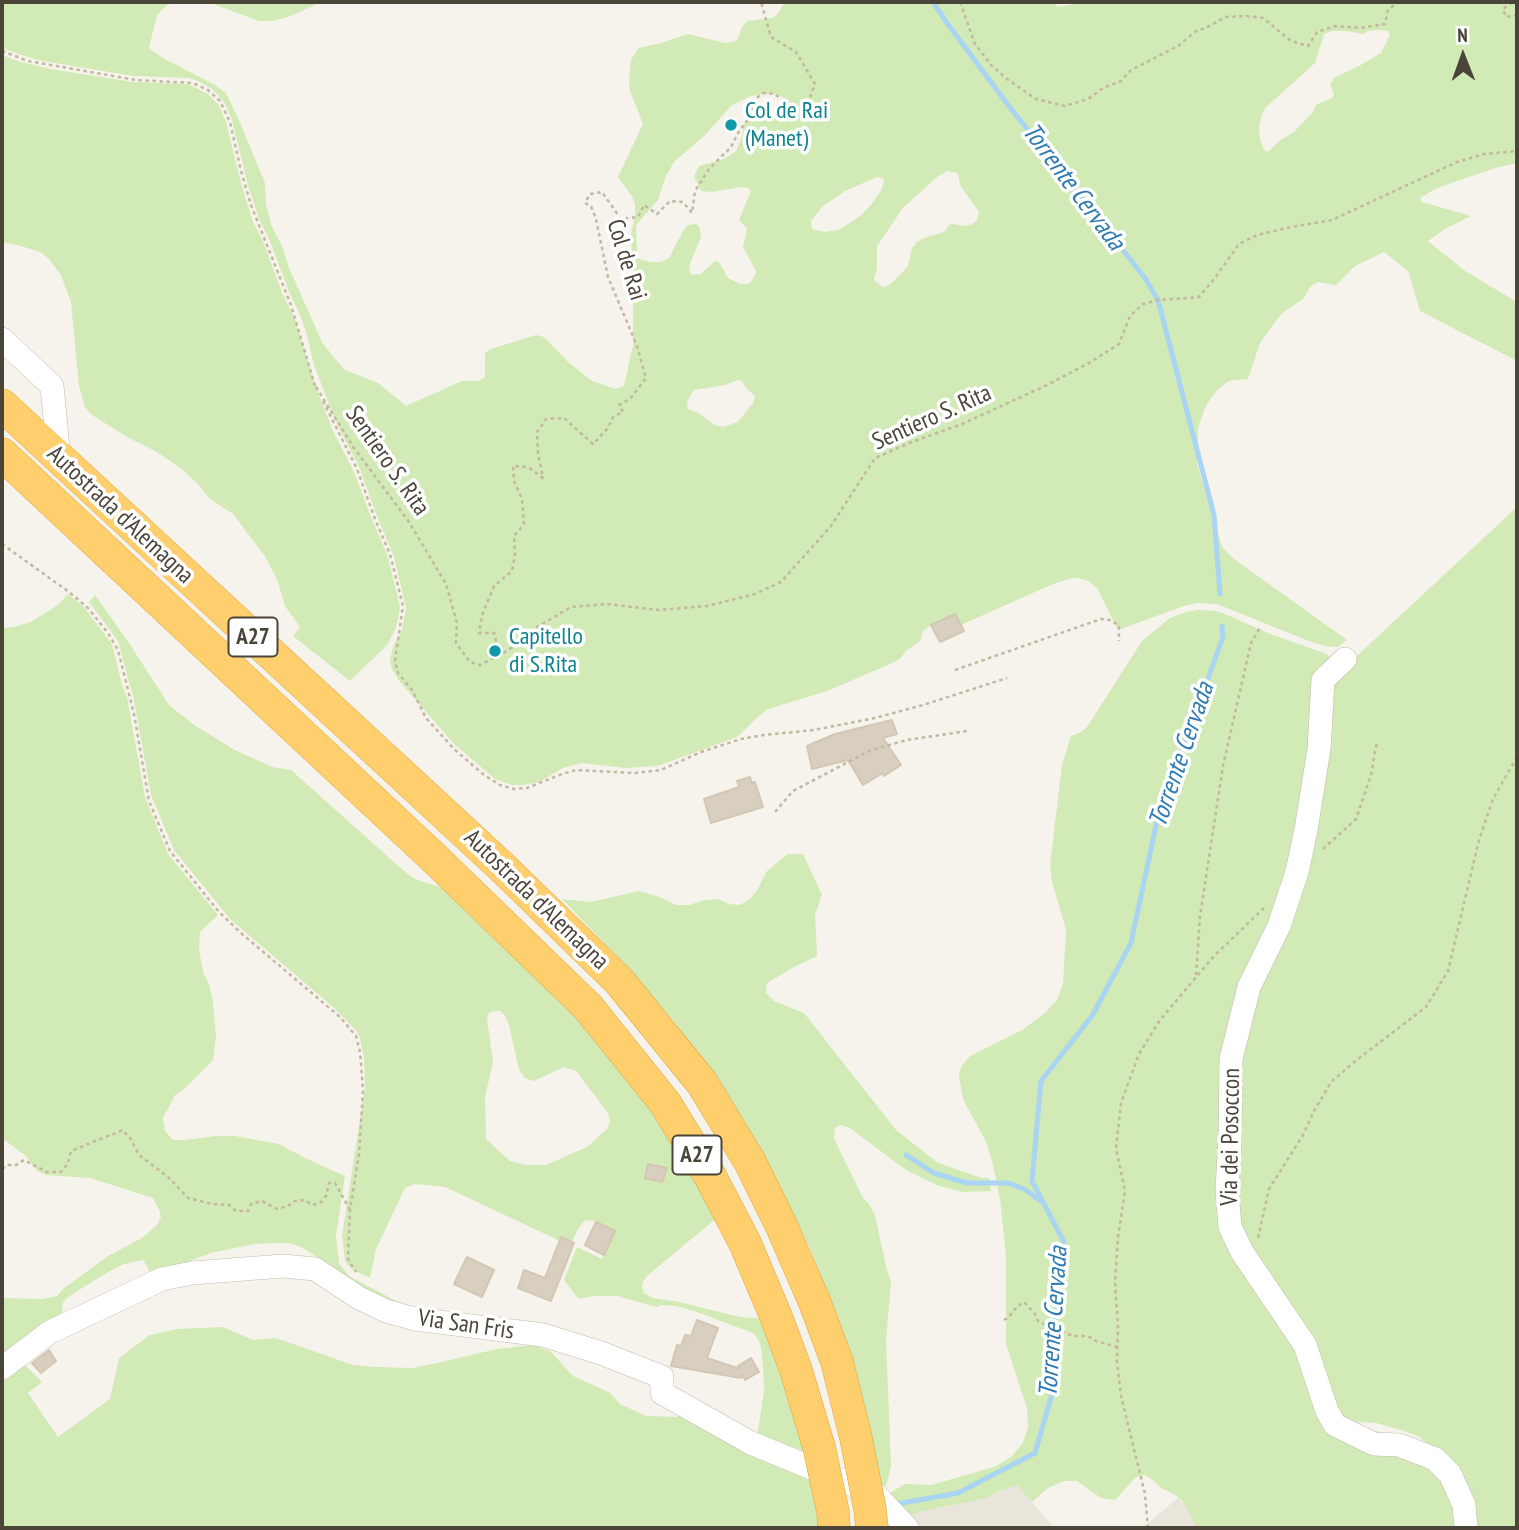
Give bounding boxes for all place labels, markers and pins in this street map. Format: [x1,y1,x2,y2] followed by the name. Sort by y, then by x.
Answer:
[745,97,828,153] place label: Col de Rai (Manet)
[723,117,739,133] marker: Col de Rai (Manet)
[509,623,583,679] place label: Capitello di S.Rita
[487,643,503,659] marker: Capitello di S.Rita

